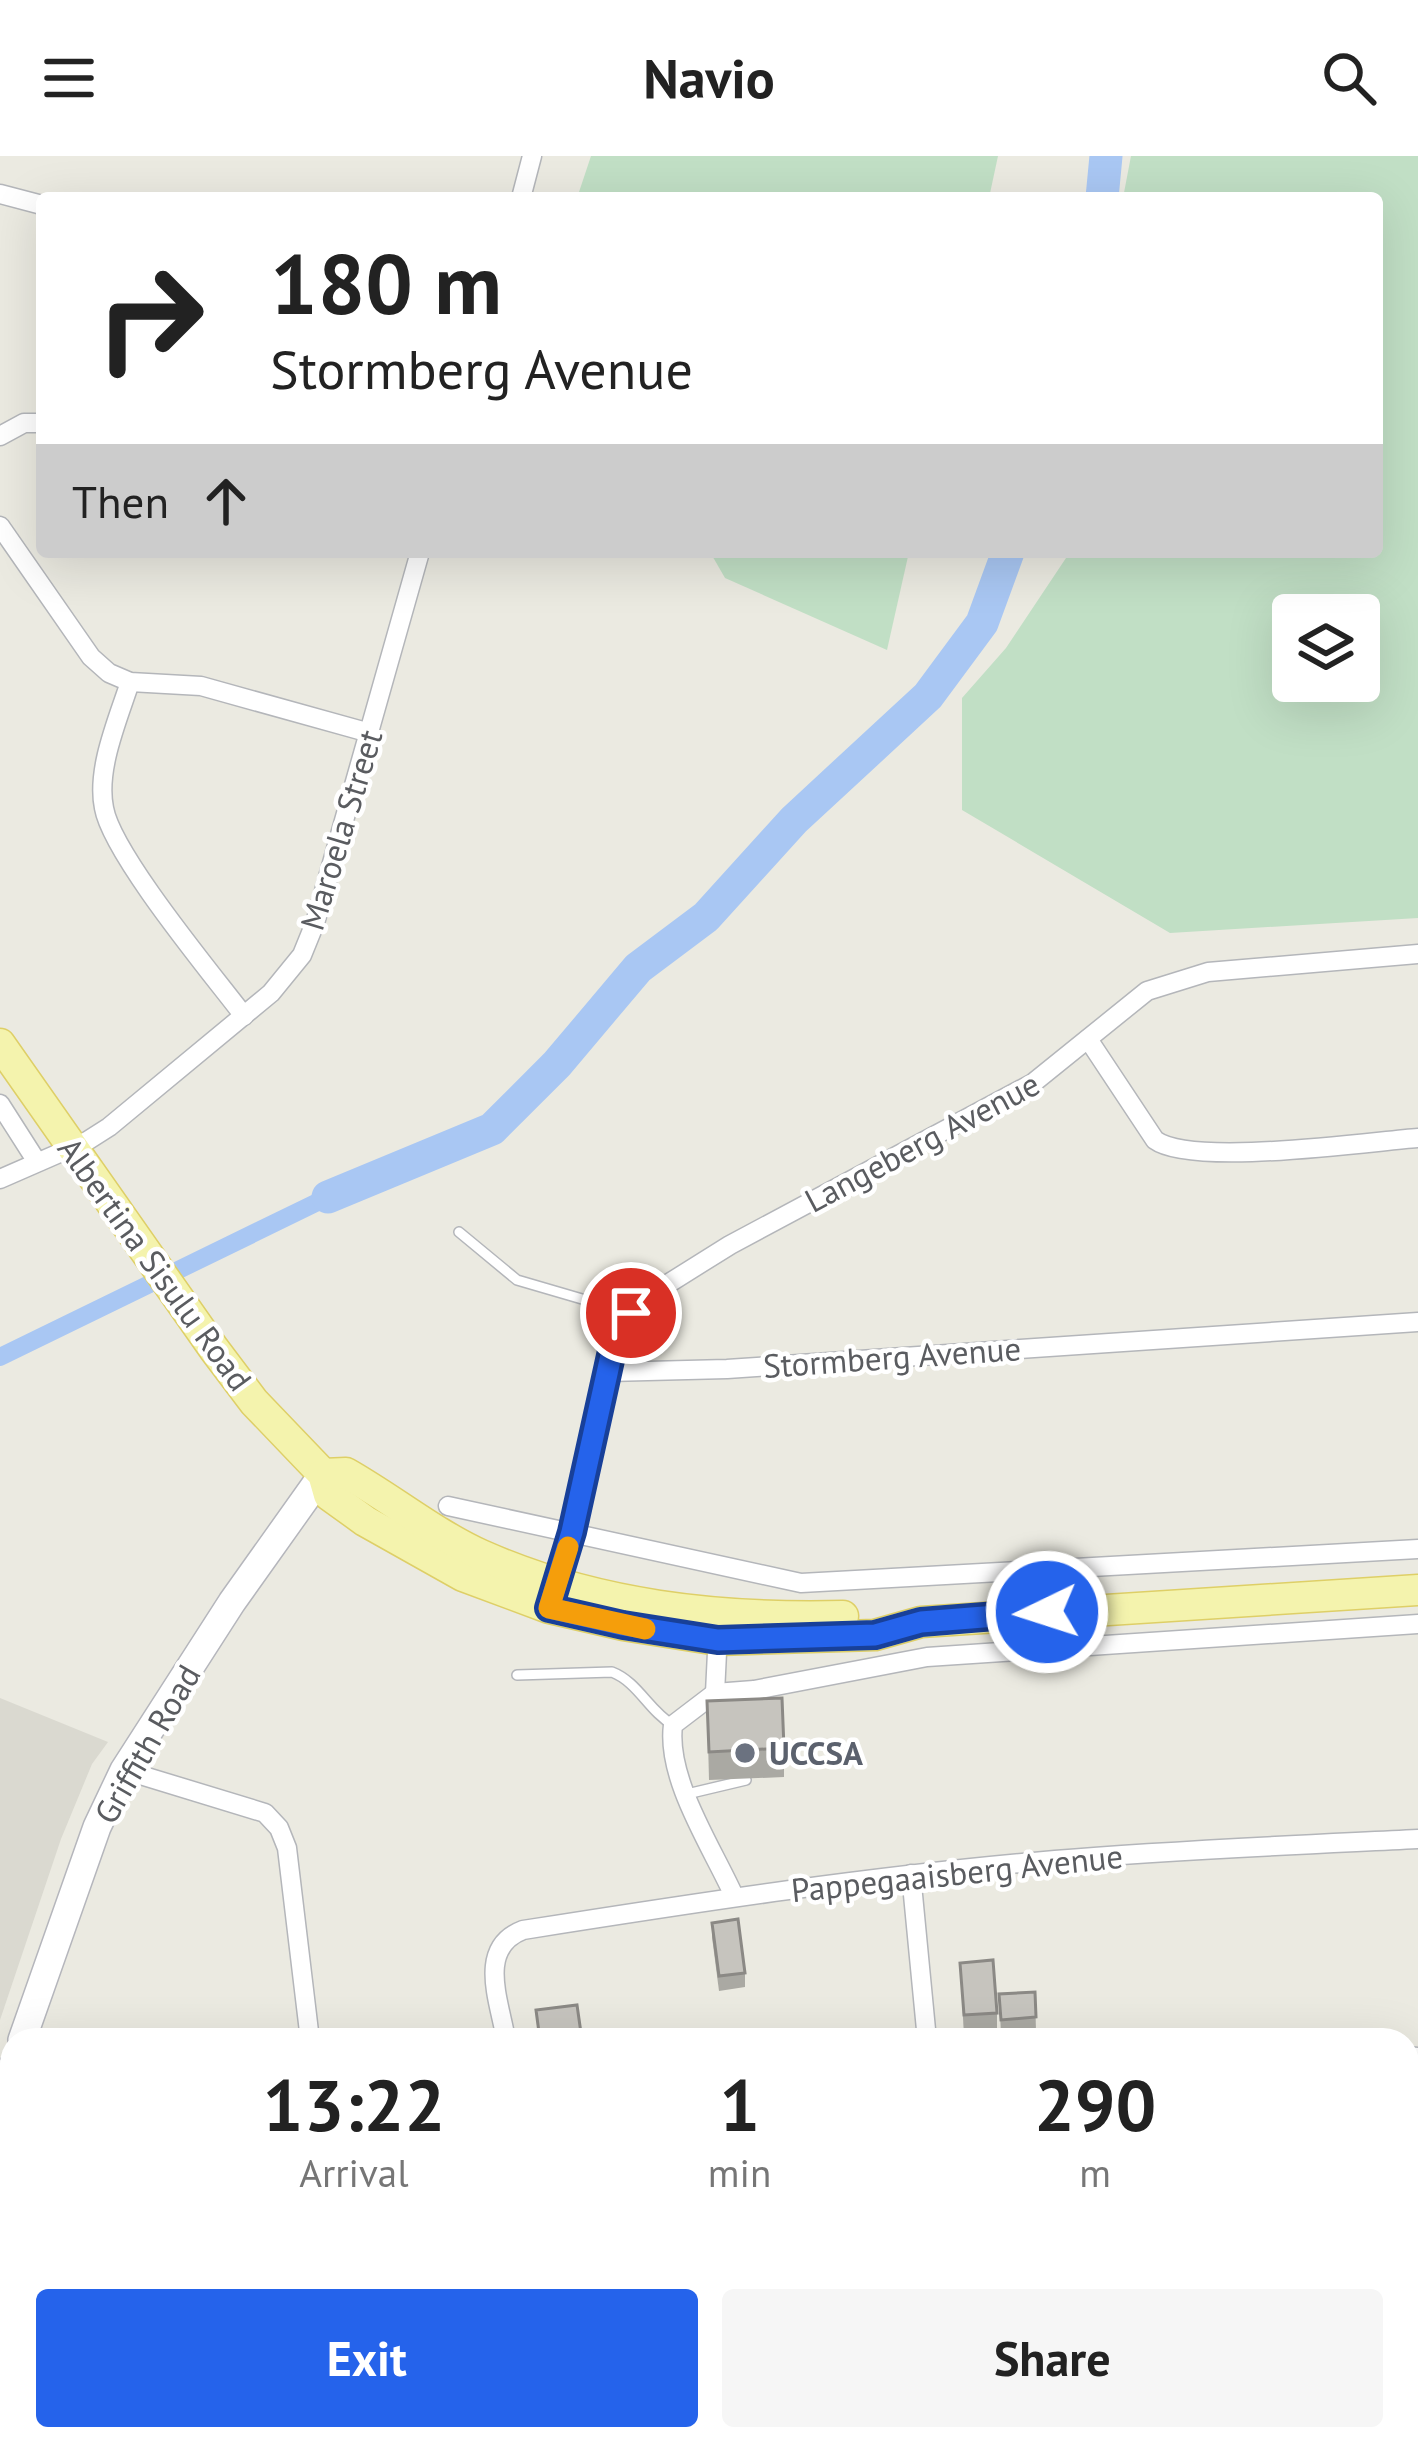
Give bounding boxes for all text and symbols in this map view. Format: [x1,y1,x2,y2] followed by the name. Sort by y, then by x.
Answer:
[643,43,775,113] text: Navio
[36,45,102,111] icon: menu
[1316,45,1382,111] icon: search
[270,228,502,337] text: 180 m
[72,240,228,396] icon: right
[270,334,693,404] text: Stormberg Avenue
[193,468,259,534] icon: ahead
[72,472,169,530] text: Then
[1272,594,1380,702] map controls
[1272,594,1380,702] button: layers
[290,724,391,935] street label: Maroela Street
[797,1062,1046,1221] street label: Langeberg Avenue
[49,1128,262,1399] street label: Albertina Sisulu Road
[580,1262,682,1364] pin
[598,1280,664,1346] icon: arrive
[762,1326,1022,1387] street label: Stormberg Avenue
[984,1549,1110,1675] position arrow
[84,1657,209,1831] street label: Griffith Road
[769,1731,863,1774] place label: UCCSA
[732,1740,758,1766] marker: UCCSA
[789,1834,1125,1911] street label: Pappegaaisberg Avenue
[263,2058,445,2151] text: 13:22
[719,2058,760,2151] text: 1
[1034,2058,1156,2151] text: 290
[299,2147,409,2198] text: Arrival
[708,2147,771,2198] text: min
[1079,2147,1111,2198] text: m
[36,2289,698,2427] button: Exit
[722,2289,1383,2427] button: Share

